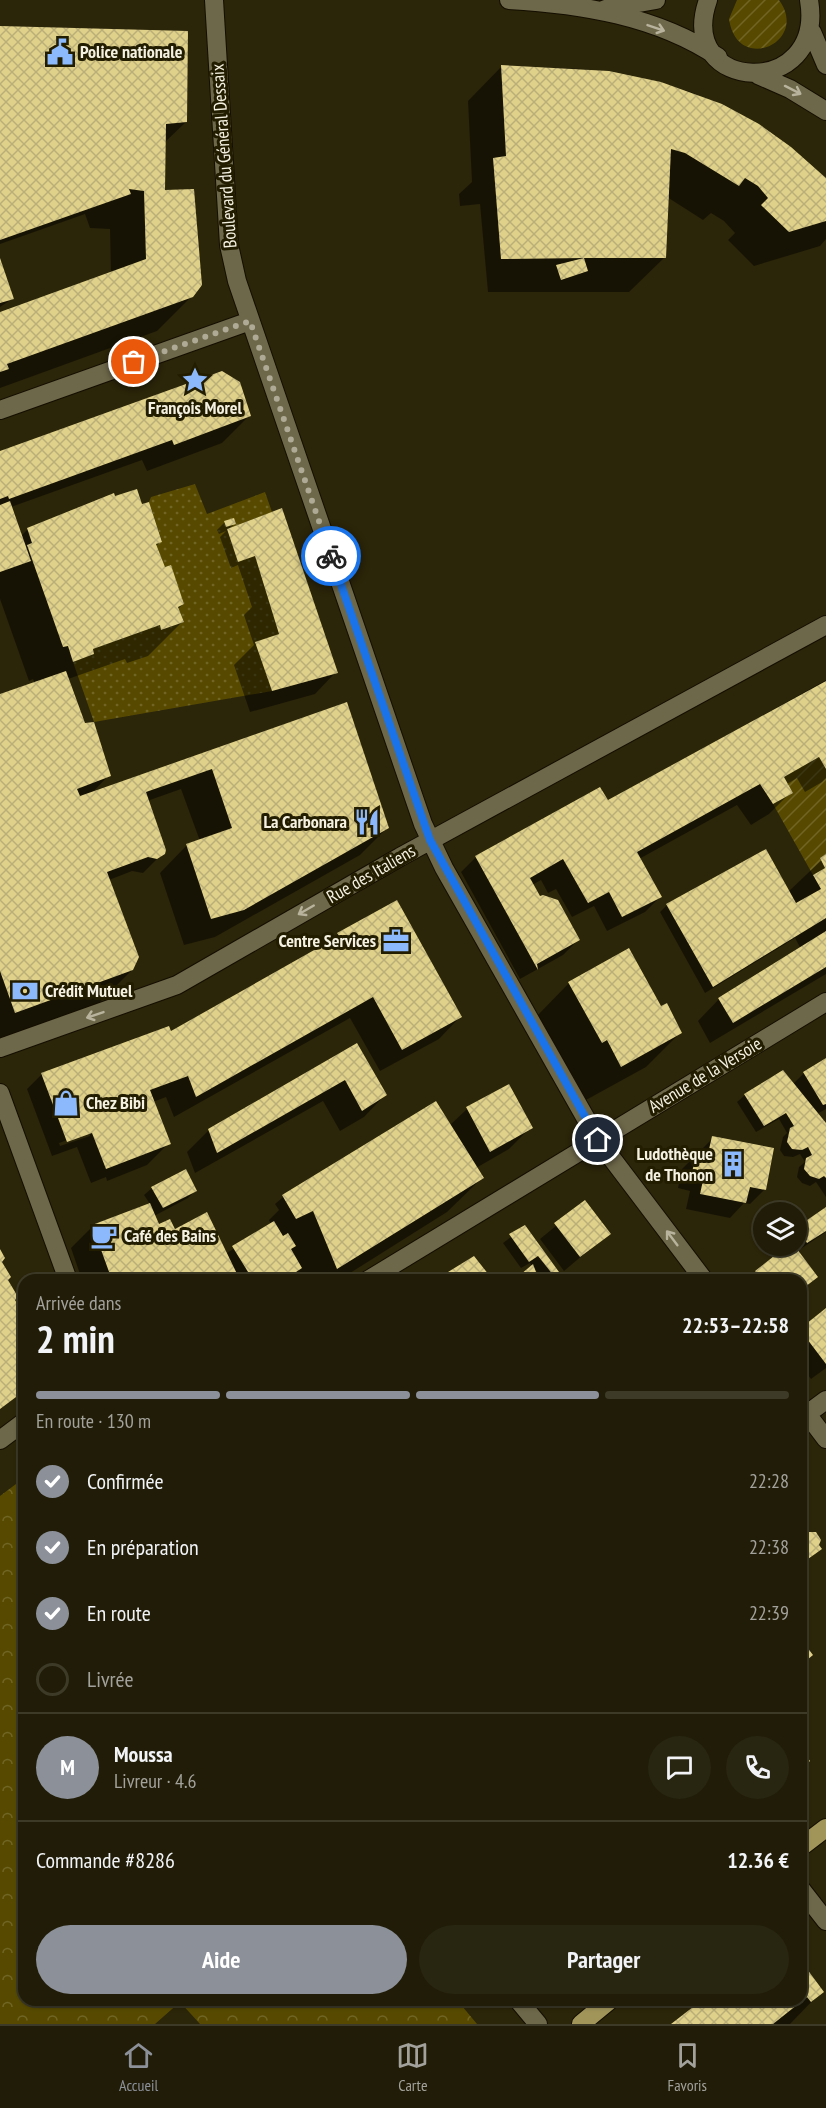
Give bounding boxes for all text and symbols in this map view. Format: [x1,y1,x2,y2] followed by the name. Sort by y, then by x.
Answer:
[647,24,665,35] one-way arrow
[45,37,75,67] public building icon: Police nationale
[80,40,183,63] place label: Police nationale
[206,62,241,249] street label: Boulevard du Général Dessaix
[783,85,801,97] one-way arrow
[108,336,159,387] pin
[117,345,150,378] icon: bag
[180,365,210,395] place icon: François Morel
[148,396,243,419] place label: François Morel
[301,526,361,586] courier
[315,540,348,573] icon: bike
[352,807,382,837] restaurant icon: La Carbonara
[263,810,347,833] place label: La Carbonara
[322,839,419,908] street label: Rue des Italiens
[298,905,315,917] one-way arrow
[381,926,411,956] office icon: Centre Services
[278,929,376,952] place label: Centre Services
[10,976,40,1006] bank icon: Crédit Mutuel
[45,979,133,1002] place label: Crédit Mutuel
[86,1011,105,1022] one-way arrow
[644,1032,766,1117] street label: Avenue de la Versoie
[51,1088,81,1118] shop icon: Chez Bibi
[86,1091,145,1114] place label: Chez Bibi
[572,1114,623,1165] pin
[581,1123,614,1156] icon: home
[637,1142,713,1186] place label: Ludothèque de Thonon
[718,1149,748,1179] building icon: Ludothèque de Thonon
[753,1202,807,1256] map controls
[753,1202,807,1256] button: layers
[89,1221,119,1251] cafe icon: Café des Bains
[124,1224,216,1247] place label: Café des Bains
[666,1230,678,1246] one-way arrow
[36,1290,121,1316] text: Arrivée dans
[682,1311,789,1339] text: 22:53–22:58
[36,1313,115,1364] text: 2 min
[36,1408,151,1434] text: En route · 130 m
[36,1465,69,1498] icon: check
[87,1467,164,1495] text: Confirmée
[749,1468,789,1494] text: 22:28
[36,1531,69,1564] icon: check
[87,1533,199,1561] text: En préparation
[749,1534,789,1560] text: 22:38
[36,1597,69,1630] icon: check
[87,1599,151,1627] text: En route
[749,1600,789,1626] text: 22:39
[87,1665,133,1693] text: Livrée
[648,1736,711,1799] button: chat
[726,1736,789,1799] button: phone
[114,1740,173,1768] text: Moussa
[60,1753,75,1781] text: M
[114,1768,197,1794] text: Livreur · 4.6
[36,1846,175,1874] text: Commande #8286
[727,1846,789,1874] text: 12.36 €
[36,1925,407,1994] button: Aide
[419,1925,789,1994] button: Partager
[119,2039,158,2095] tab: Accueil
[396,2039,429,2095] tab: Carte
[668,2039,707,2095] tab: Favoris

